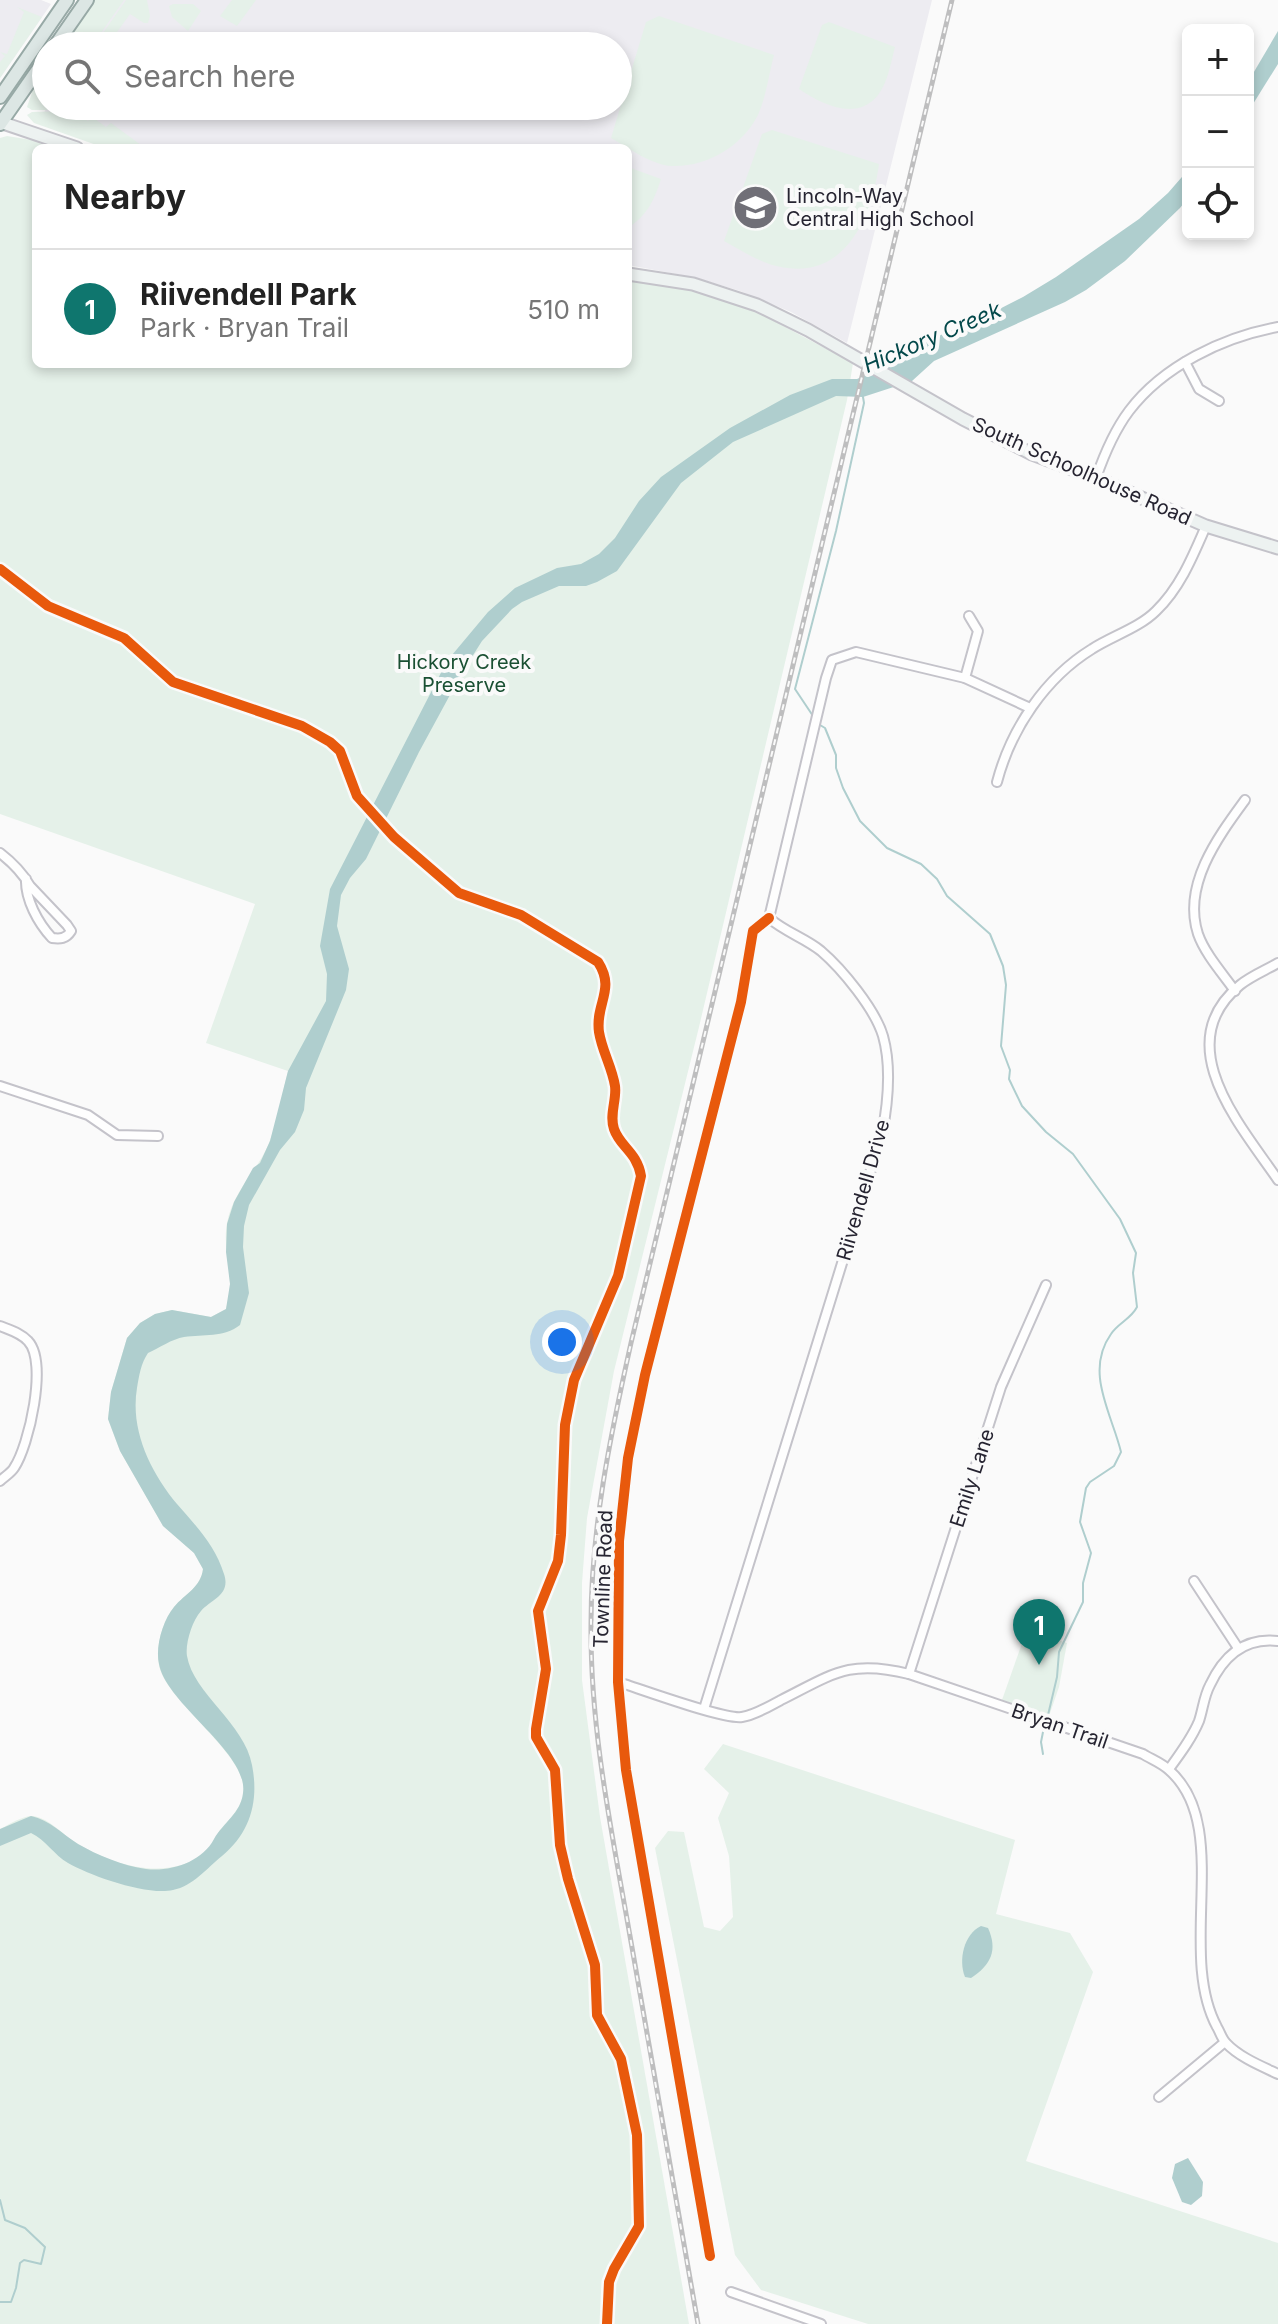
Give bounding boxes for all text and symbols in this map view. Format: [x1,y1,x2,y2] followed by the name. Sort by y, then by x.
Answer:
[1182,24,1254,240] map controls
[1182,24,1254,96] button: +
[32,32,632,120] search box
[60,54,104,98] icon: search
[124,58,296,94] text: Search here
[1182,96,1254,168] button: −
[1182,168,1254,240] button: locate
[64,176,186,217] text: Nearby
[731,183,779,231] school or university icon: Lincoln-Way Central High School
[786,184,974,231] place label: Lincoln-Way Central High School
[140,276,357,312] text: Riivendell Park
[84,294,96,325] text: 1
[527,294,600,325] text: 510 m
[859,296,1006,378] water label: Hickory Creek
[140,312,349,343] text: Park · Bryan Trail
[969,412,1195,530] street label: South Schoolhouse Road
[397,650,531,697] park label: Hickory Creek Preserve
[831,1117,895,1263] street label: Riivendell Drive
[542,1322,582,1362] your location
[945,1426,999,1530] street label: Emily Lane
[589,1510,617,1648] street label: Townline Road
[1013,1599,1065,1665] pin: 1
[1008,1698,1112,1754] street label: Bryan Trail

